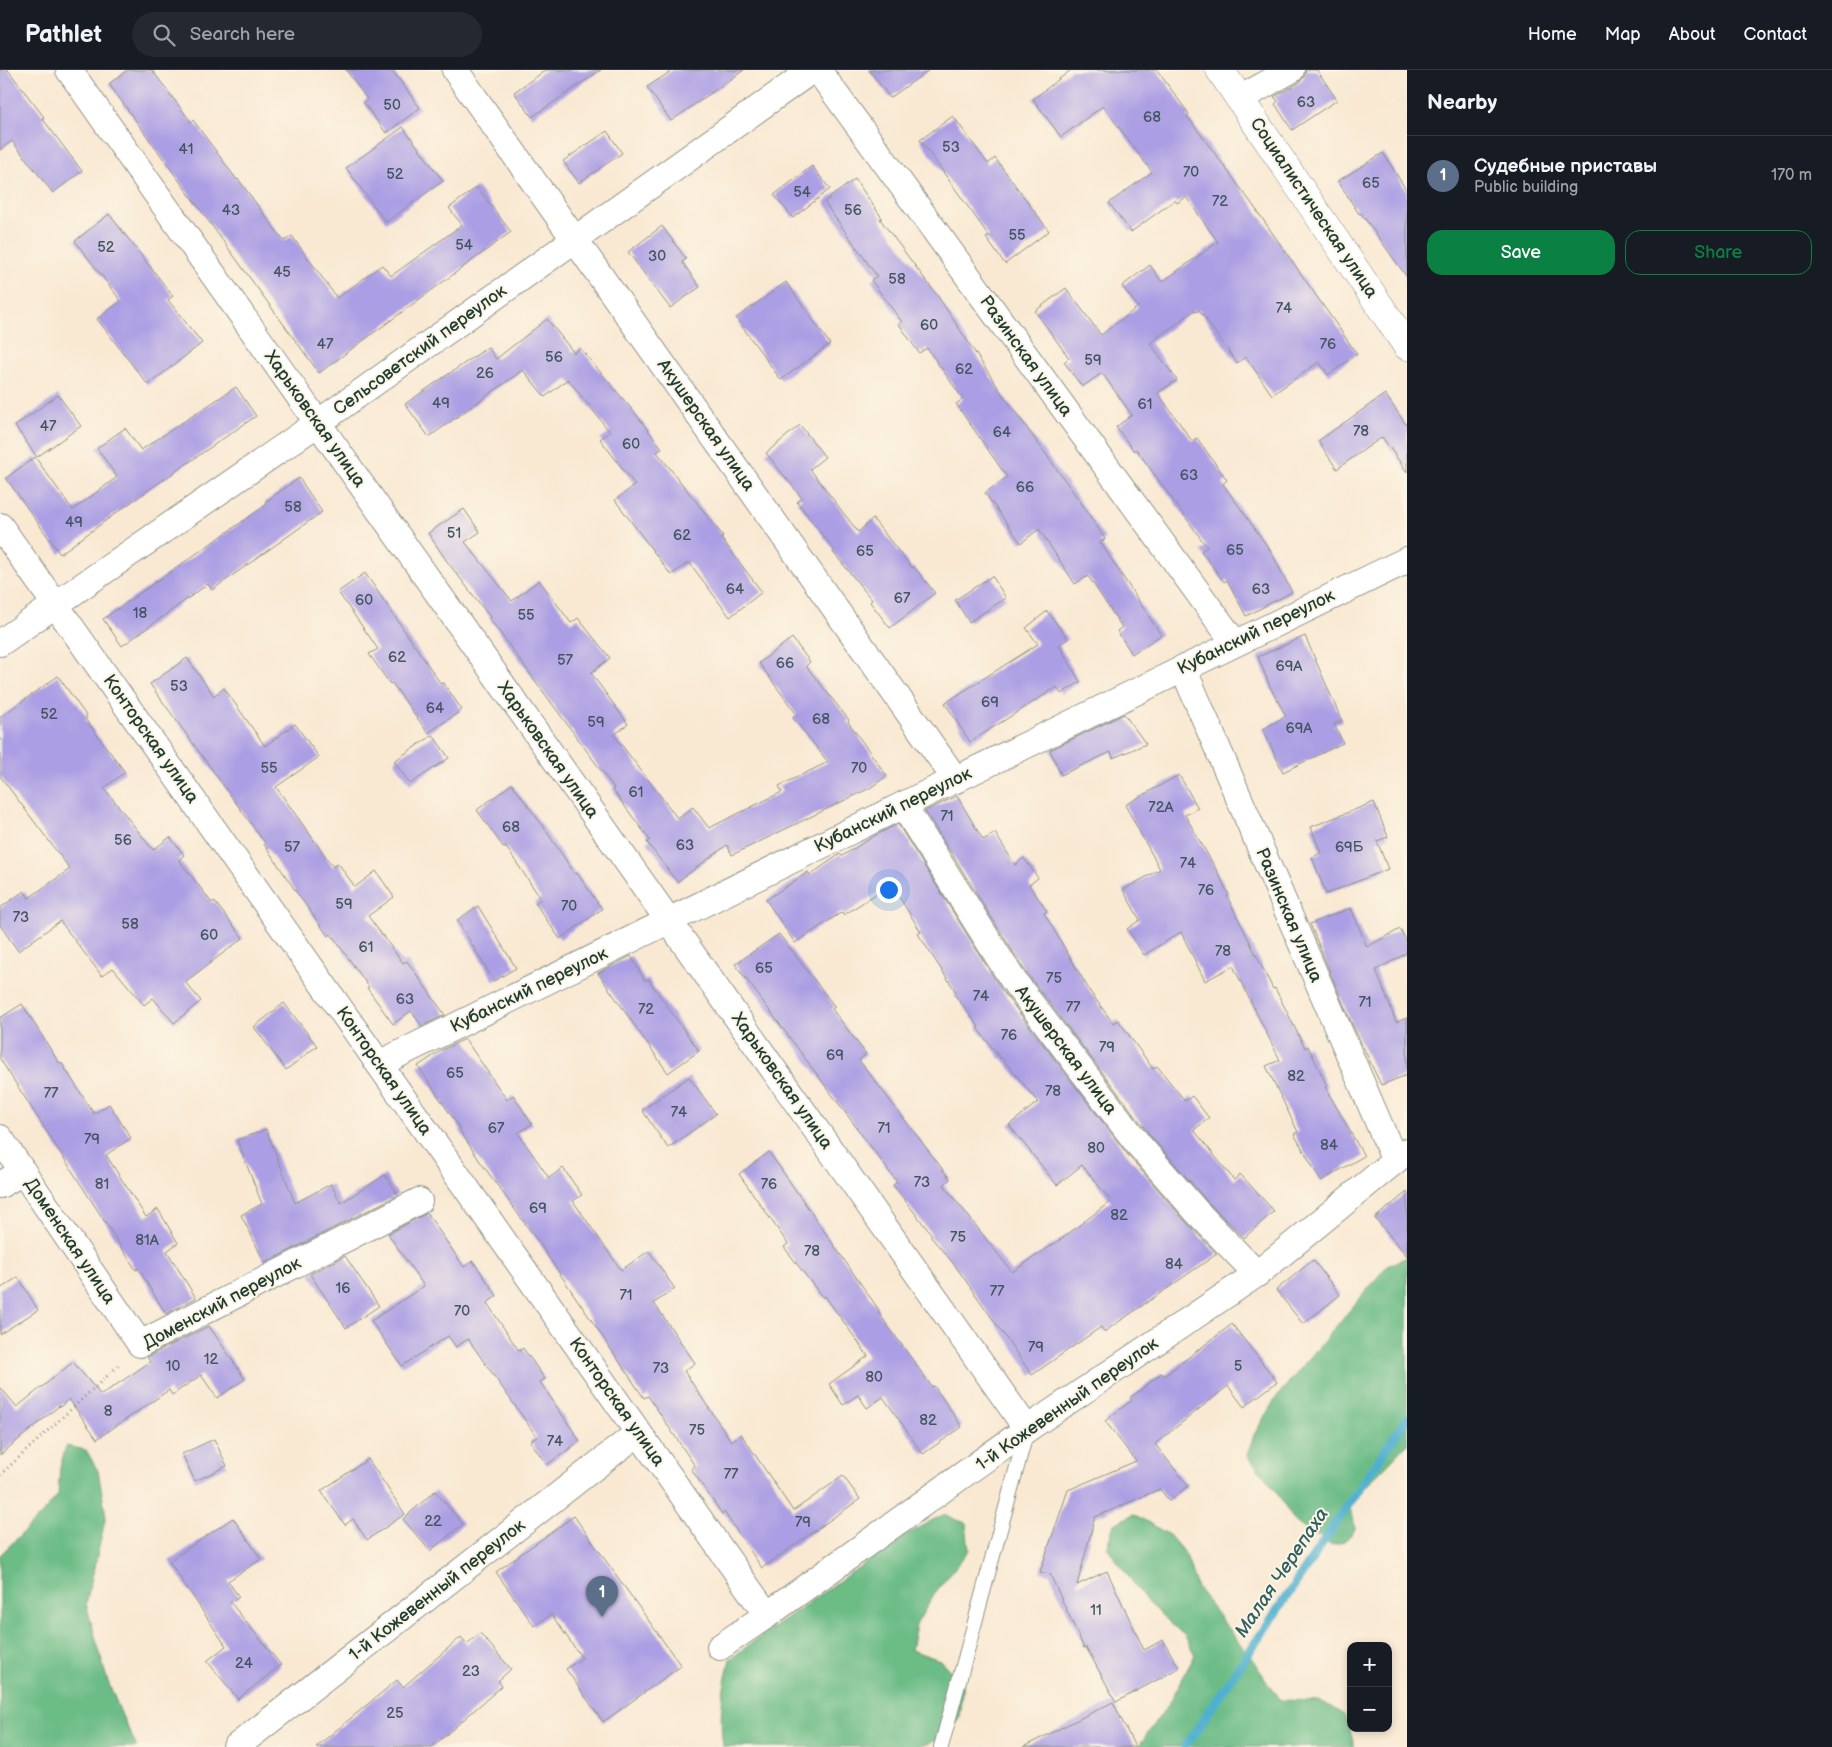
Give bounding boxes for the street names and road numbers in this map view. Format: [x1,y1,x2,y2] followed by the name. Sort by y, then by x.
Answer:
[1246,114,1382,303] street label: Социалистическая улица
[329,280,511,420] street label: Сельсоветский переулок
[975,291,1077,421] street label: Разинская улица
[260,347,370,492] street label: Харьковская улица
[652,354,760,495] street label: Акушерская улица
[1174,585,1338,679] street label: Кубанский переулок
[99,671,203,808] street label: Конторская улица
[493,678,603,823] street label: Харьковская улица
[811,763,975,857] street label: Кубанский переулок
[1251,844,1327,986] street label: Разинская улица
[447,943,611,1037] street label: Кубанский переулок
[1010,980,1122,1119] street label: Акушерская улица
[332,1003,436,1140] street label: Конторская улица
[727,1009,837,1154] street label: Харьковская улица
[20,1174,120,1308] street label: Доменская улица
[139,1252,305,1354] street label: Доменский переулок
[972,1333,1163,1475] street label: 1-й Кожевенный переулок
[565,1334,669,1471] street label: Конторская улица
[345,1514,530,1665] street label: 1-й Кожевенный переулок

